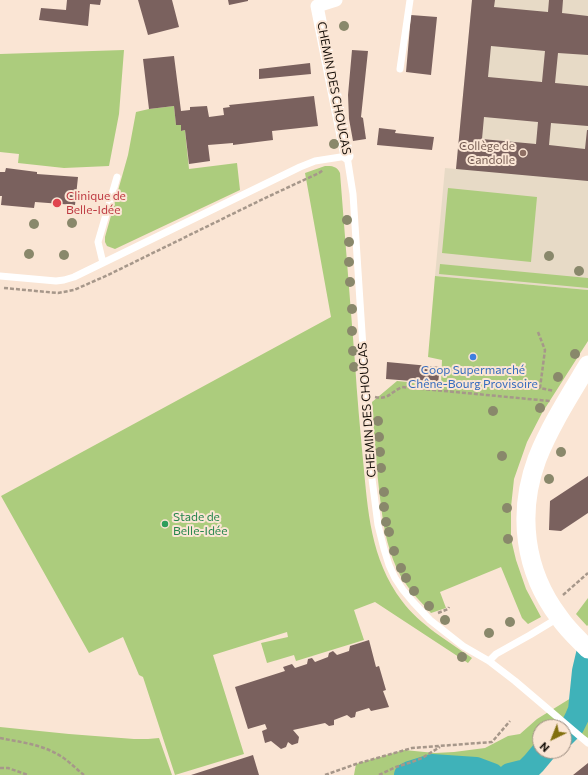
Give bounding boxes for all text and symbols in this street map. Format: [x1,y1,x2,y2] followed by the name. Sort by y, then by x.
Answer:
[314,20,354,156] street label: CHEMIN DES CHOUCAS
[459,139,515,167] place label: Collège de Candolle
[518,148,528,158] marker: Collège de Candolle
[66,189,126,217] place label: Clinique de Belle-Idée
[51,197,63,209] marker: Clinique de Belle-Idée
[355,342,379,478] street label: CHEMIN DES CHOUCAS
[468,352,478,362] marker: Coop Supermarché Chêne-Bourg Provisoire
[408,363,538,391] place label: Coop Supermarché Chêne-Bourg Provisoire
[173,510,228,538] place label: Stade de Belle-Idée
[160,519,170,529] marker: Stade de Belle-Idée
[532,719,572,759] north arrow
[537,740,552,755] text: N

